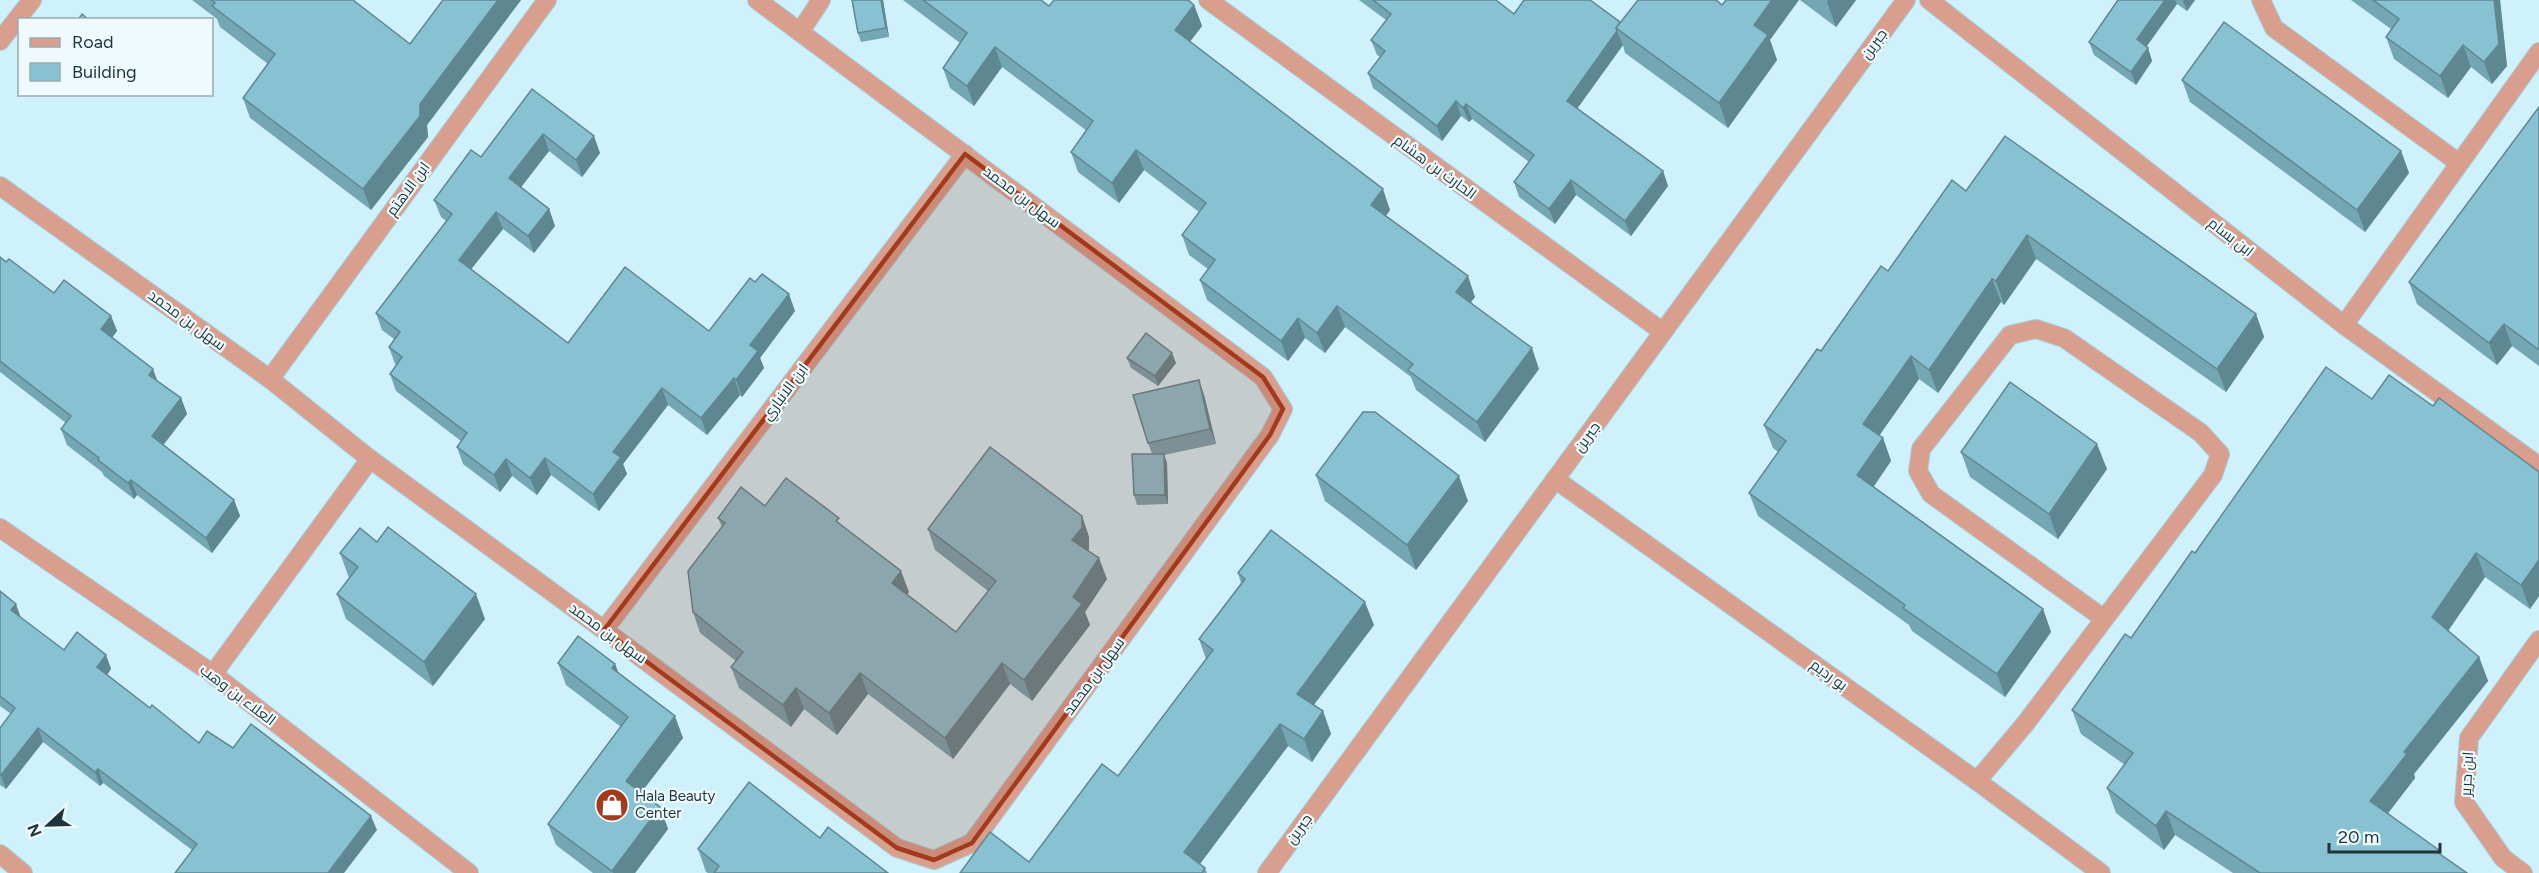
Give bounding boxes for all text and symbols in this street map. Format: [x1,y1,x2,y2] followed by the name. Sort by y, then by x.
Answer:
[18,18,213,96] legend
[1857,25,1892,63] street label: جبرين
[72,31,113,53] text: Road
[72,61,137,83] text: Building
[1389,131,1480,204] street label: الحارث بن هشام
[382,159,434,220] street label: ابن الاهتم
[979,162,1064,233] street label: سهل بن محمد
[2204,214,2257,261] street label: ابن بسام
[144,286,229,355] street label: سهل بن محمد
[758,360,814,426] street label: ابن الانباري
[1570,418,1605,456] street label: جبرين
[565,599,650,668] street label: سهل بن محمد
[1060,634,1129,719] street label: سهل بن محمد
[1806,656,1851,695] street label: بو رديم
[196,661,279,730] street label: العلاء بن وهب
[2457,751,2478,798] street label: ابن جرير
[594,787,630,823] shop icon: Hala Beauty Center
[635,787,716,822] place label: Hala Beauty Center
[18,795,78,855] north arrow
[1282,810,1317,848] street label: جبرين
[2329,816,2440,854] scale bar
[23,821,46,840] text: N
[2338,826,2379,848] text: 20 m

